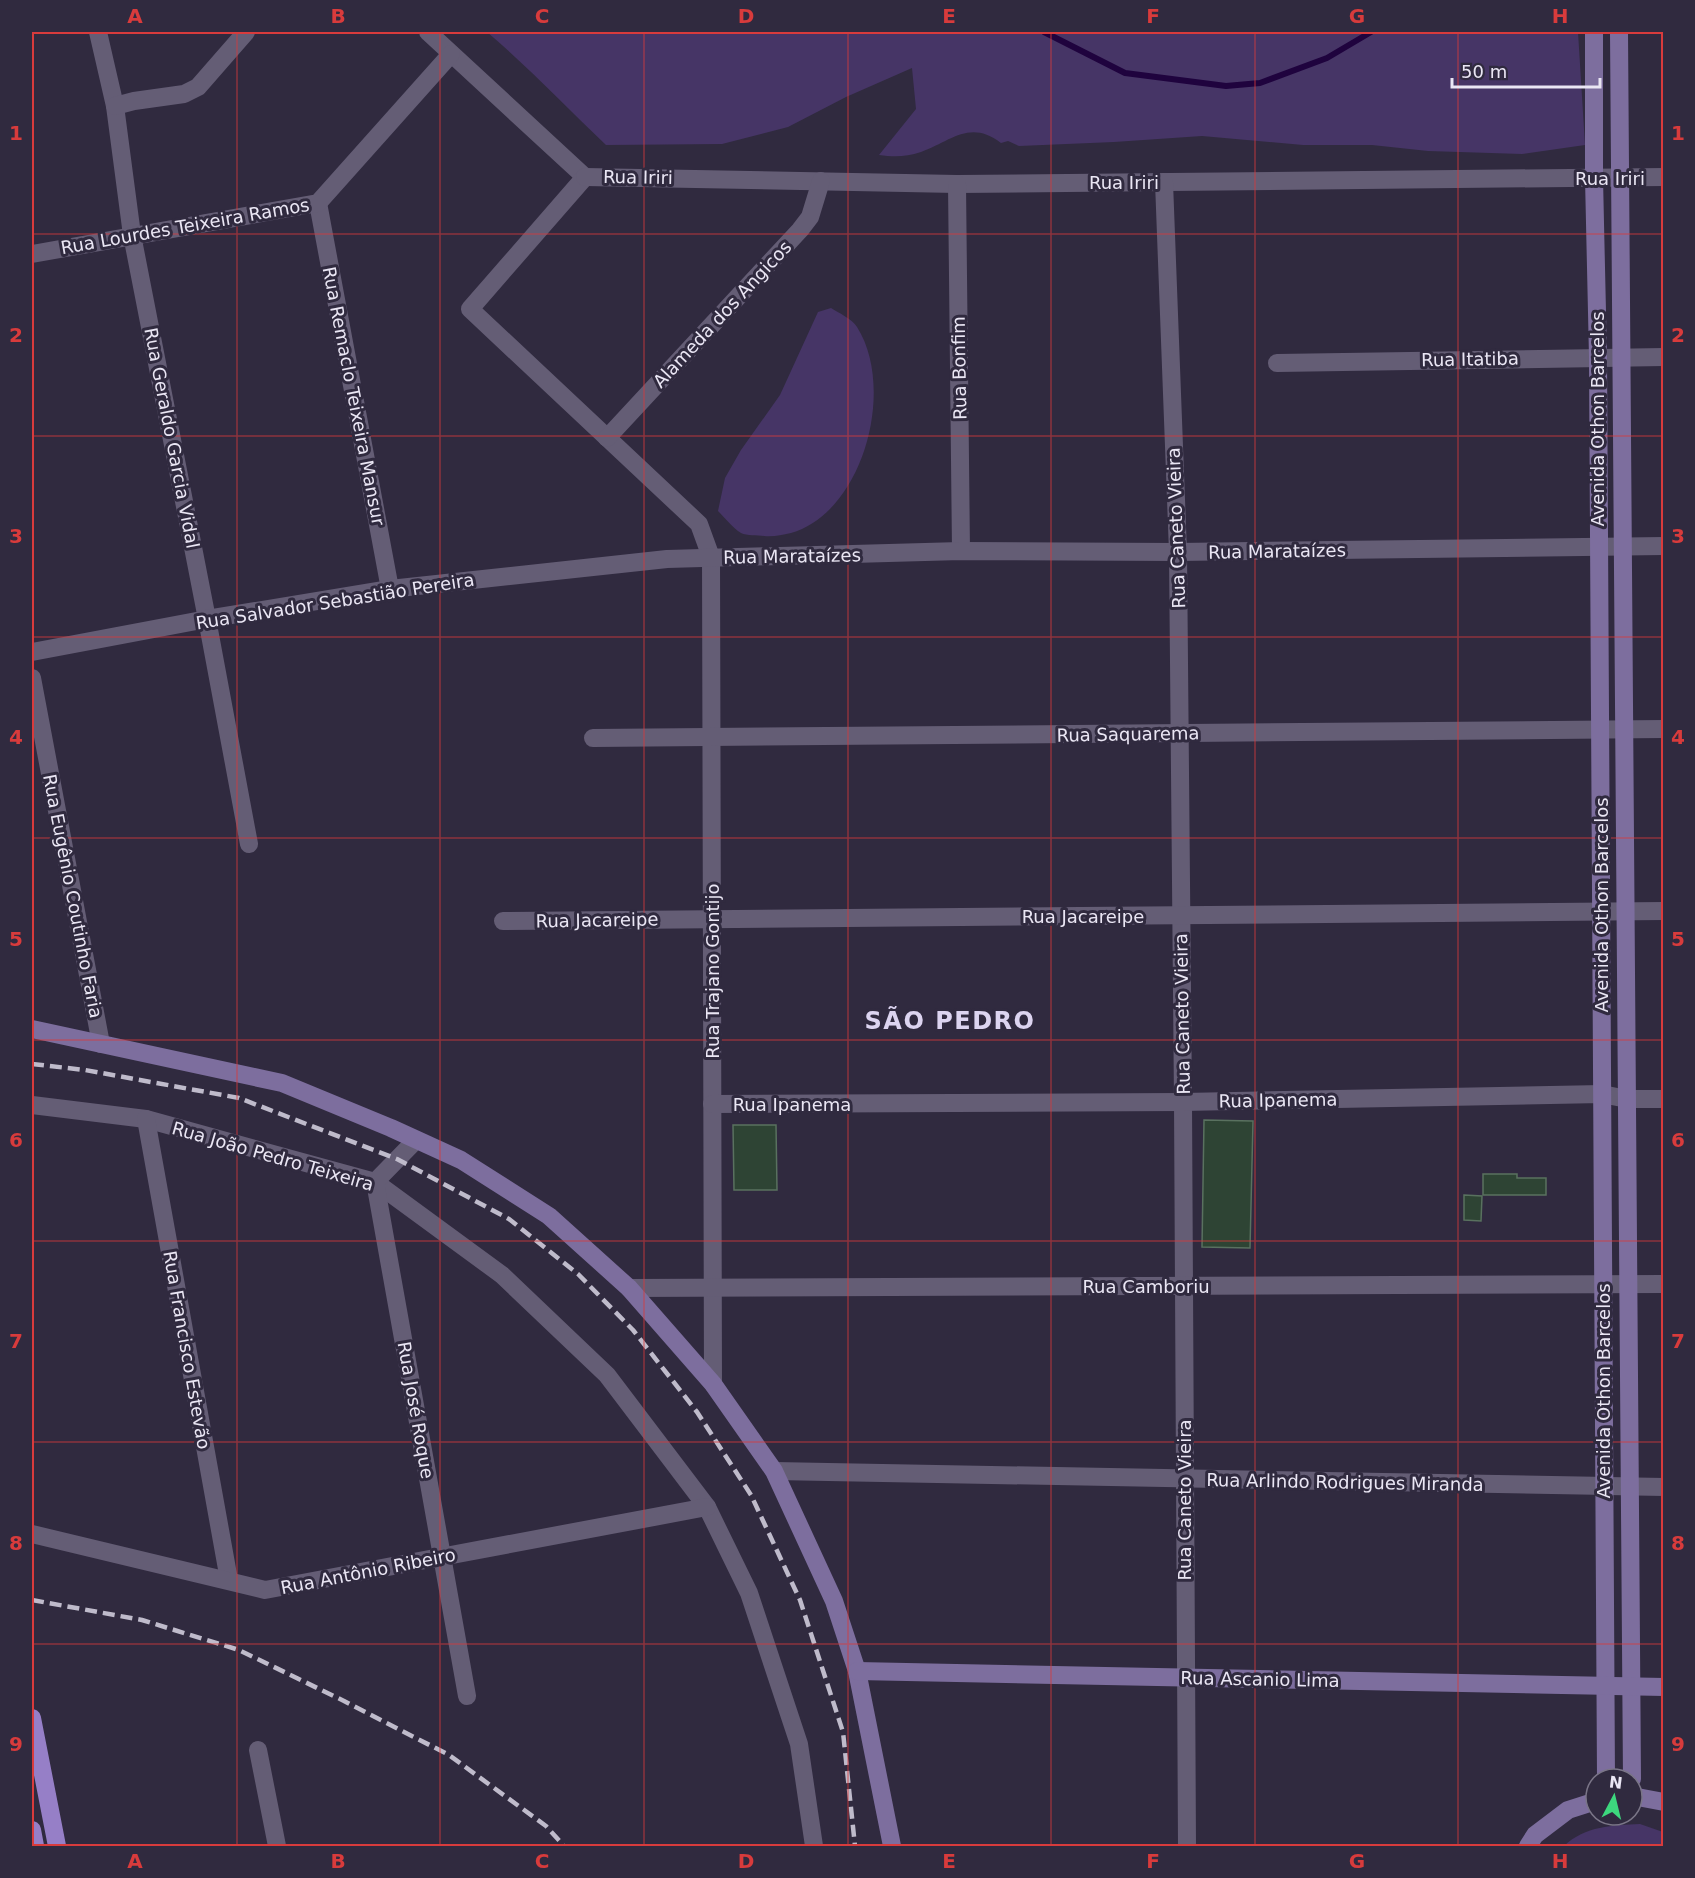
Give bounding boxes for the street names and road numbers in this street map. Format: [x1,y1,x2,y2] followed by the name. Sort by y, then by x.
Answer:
[603,166,673,188] street label: Rua Iriri
[1575,168,1645,189] street label: Rua Iriri
[1089,172,1159,193] street label: Rua Iriri
[59,194,311,258] street label: Rua Lourdes Teixeira Ramos
[648,236,796,392] street label: Alameda dos Angicos
[319,265,390,528] street label: Rua Remaclo Teixeira Mansur
[1587,311,1608,527] street label: Avenida Othon Barcelos
[948,316,970,420] street label: Rua Bonfim
[140,326,204,550] street label: Rua Geraldo Garcia Vidal
[1421,348,1519,370] street label: Rua Itatiba
[1163,447,1189,609] street label: Rua Caneto Vieira
[1208,539,1346,563] street label: Rua Marataízes
[723,544,861,568] street label: Rua Marataízes
[194,569,476,633] street label: Rua Salvador Sebastião Pereira
[1056,722,1200,746] street label: Rua Saquarema
[39,772,107,1020] street label: Rua Eugênio Coutinho Faria
[1591,797,1612,1013] street label: Avenida Othon Barcelos
[702,883,723,1059] street label: Rua Trajano Gontijo
[1022,906,1144,927] street label: Rua Jacareipe
[535,908,659,932] street label: Rua Jacareipe
[1170,933,1194,1095] street label: Rua Caneto Vieira
[1218,1088,1338,1112] street label: Rua Ipanema
[733,1094,851,1115] street label: Rua Ipanema
[170,1117,376,1195] street label: Rua João Pedro Teixeira
[159,1249,215,1451] street label: Rua Francisco Estevão
[1082,1276,1210,1297] street label: Rua Camboriu
[1593,1283,1614,1499] street label: Avenida Othon Barcelos
[394,1340,438,1480] street label: Rua José Roque
[1174,1419,1195,1581] street label: Rua Caneto Vieira
[1206,1469,1484,1495] street label: Rua Arlindo Rodrigues Miranda
[279,1544,457,1598] street label: Rua Antônio Ribeiro
[1180,1667,1340,1691] street label: Rua Ascanio Lima

